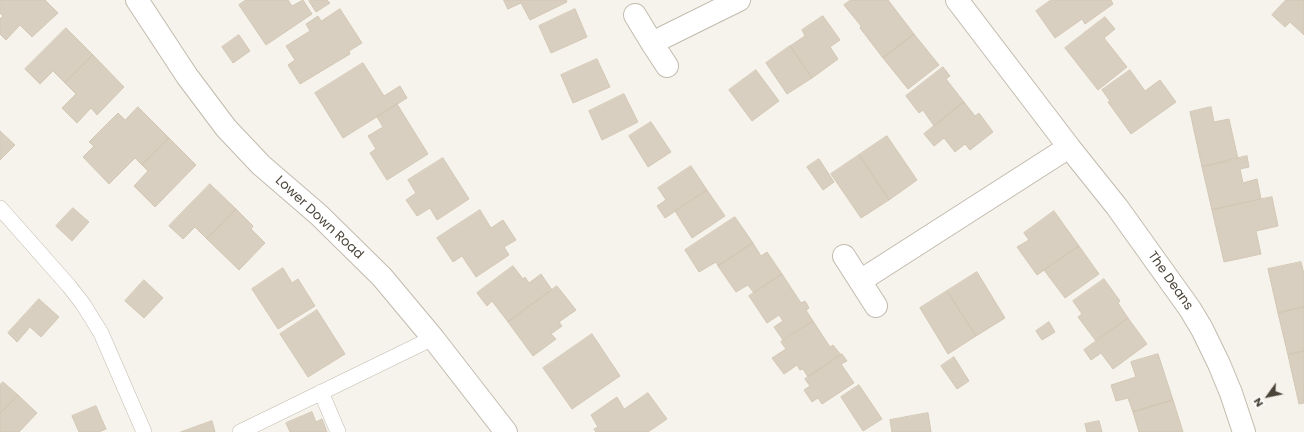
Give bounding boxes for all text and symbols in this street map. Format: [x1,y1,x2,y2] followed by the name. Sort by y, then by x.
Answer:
[272,173,366,263] street label: Lower Down Road
[1144,249,1196,313] street label: The Deans
[1248,376,1288,416] north arrow
[1249,395,1267,410] text: N

